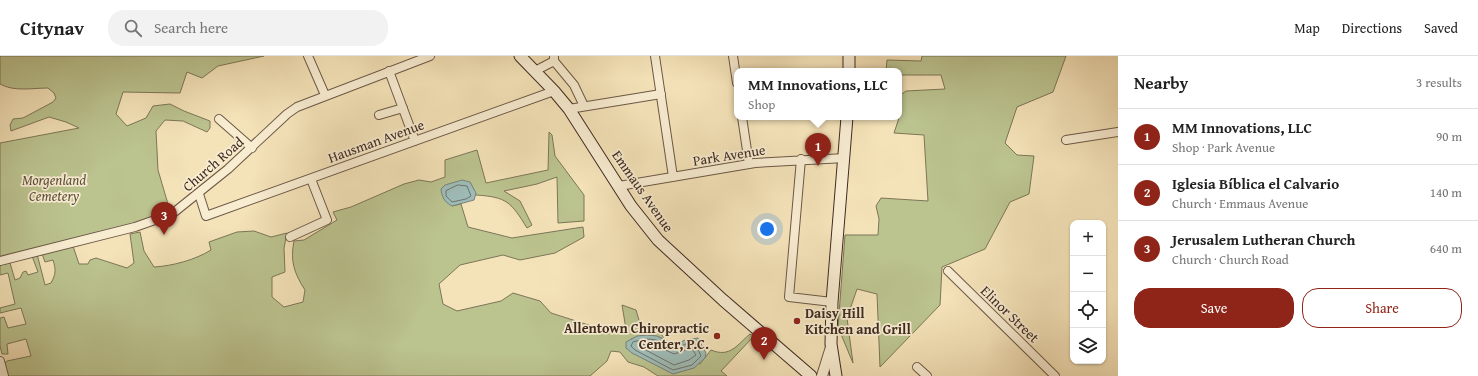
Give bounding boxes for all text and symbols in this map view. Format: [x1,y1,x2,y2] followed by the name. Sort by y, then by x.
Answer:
[108,10,388,46] search box
[20,14,84,42] text: Citynav
[122,17,144,39] icon: search
[154,17,228,38] text: Search here
[1294,18,1320,38] text: Map
[1342,18,1402,38] text: Directions
[1424,18,1458,38] text: Saved
[734,68,902,120] popup
[1134,70,1188,95] text: Nearby
[1416,73,1462,92] text: 3 results
[748,74,888,95] text: MM Innovations, LLC
[748,95,775,114] text: Shop
[325,114,427,168] street label: Hausman Avenue
[1172,117,1312,138] text: MM Innovations, LLC
[1144,127,1150,146] text: 1
[1436,127,1462,146] text: 90 m
[178,132,248,196] street label: Church Road
[805,133,831,166] pin: 1
[1172,138,1275,157] text: Shop · Park Avenue
[691,139,767,171] street label: Park Avenue
[607,146,679,236] street label: Emmaus Avenue
[22,170,86,206] park label: Morgenland Cemetery
[1172,173,1339,194] text: Iglesia Bíblica el Calvario
[1144,183,1150,202] text: 2
[1430,183,1462,202] text: 140 m
[1172,194,1308,213] text: Church · Emmaus Avenue
[151,202,177,235] pin: 3
[757,219,777,239] your location
[1070,220,1106,364] map controls
[1070,220,1106,256] button: +
[1172,229,1355,250] text: Jerusalem Lutheran Church
[1144,239,1150,258] text: 3
[1430,239,1462,258] text: 640 m
[1172,250,1289,269] text: Church · Church Road
[1070,256,1106,292] button: −
[976,281,1044,347] street label: Elinor Street
[1134,288,1294,328] button: Save
[1302,288,1462,328] button: Share
[1070,292,1106,328] button: locate
[805,303,911,339] place label: Daisy Hill Kitchen and Grill
[792,316,802,326] marker: Daisy Hill Kitchen and Grill
[564,318,710,354] place label: Allentown Chiropractic Center, P.C.
[751,327,777,360] pin: 2
[1070,328,1106,364] button: layers
[712,331,722,341] marker: Allentown Chiropractic Center, P.C.

